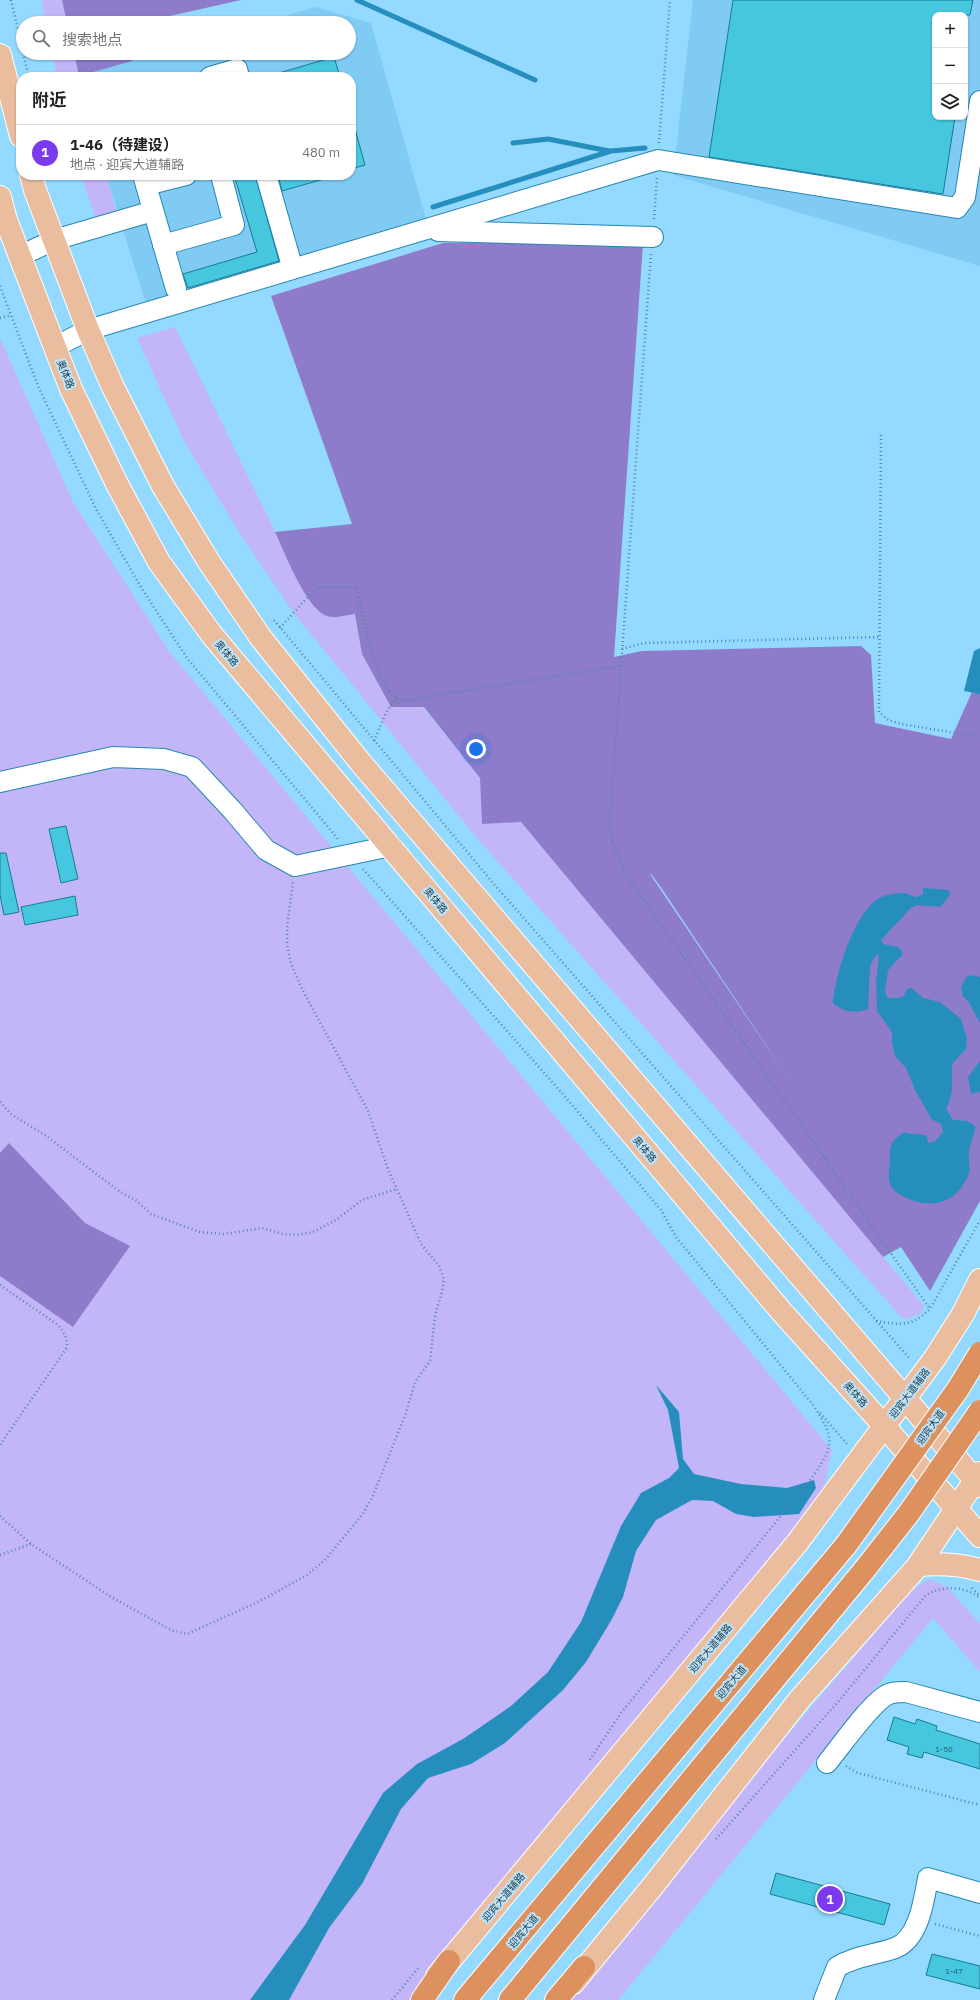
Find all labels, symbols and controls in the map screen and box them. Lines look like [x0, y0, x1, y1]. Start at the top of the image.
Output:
map controls [932, 12, 968, 120]
button: + [932, 12, 968, 48]
search box [16, 16, 356, 60]
icon: search [30, 27, 52, 49]
text: 搜索地点 [62, 30, 122, 49]
button: − [932, 48, 968, 84]
button: layers [932, 84, 968, 120]
text: 附近 [32, 89, 66, 111]
text: 1-46（待建设） [70, 135, 178, 154]
text: 1 [41, 144, 49, 161]
text: 480 m [302, 144, 340, 161]
text: 地点 · 迎宾大道辅路 [70, 156, 184, 173]
street label: 奥体路 [54, 358, 77, 391]
street label: 奥体路 [212, 638, 241, 669]
your location [466, 739, 486, 759]
street label: 奥体路 [421, 885, 450, 916]
street label: 奥体路 [630, 1134, 659, 1165]
street label: 迎宾大道辅路 [886, 1365, 933, 1421]
street label: 奥体路 [841, 1379, 870, 1410]
street label: 迎宾大道 [913, 1407, 947, 1447]
street label: 迎宾大道辅路 [686, 1621, 735, 1675]
street label: 迎宾大道 [714, 1663, 749, 1702]
house number: 1-50 [935, 1744, 953, 1754]
street label: 迎宾大道辅路 [479, 1870, 528, 1924]
pin: 1 [817, 1884, 843, 1914]
street label: 迎宾大道 [506, 1912, 541, 1951]
house number: 1-47 [945, 1966, 963, 1976]

